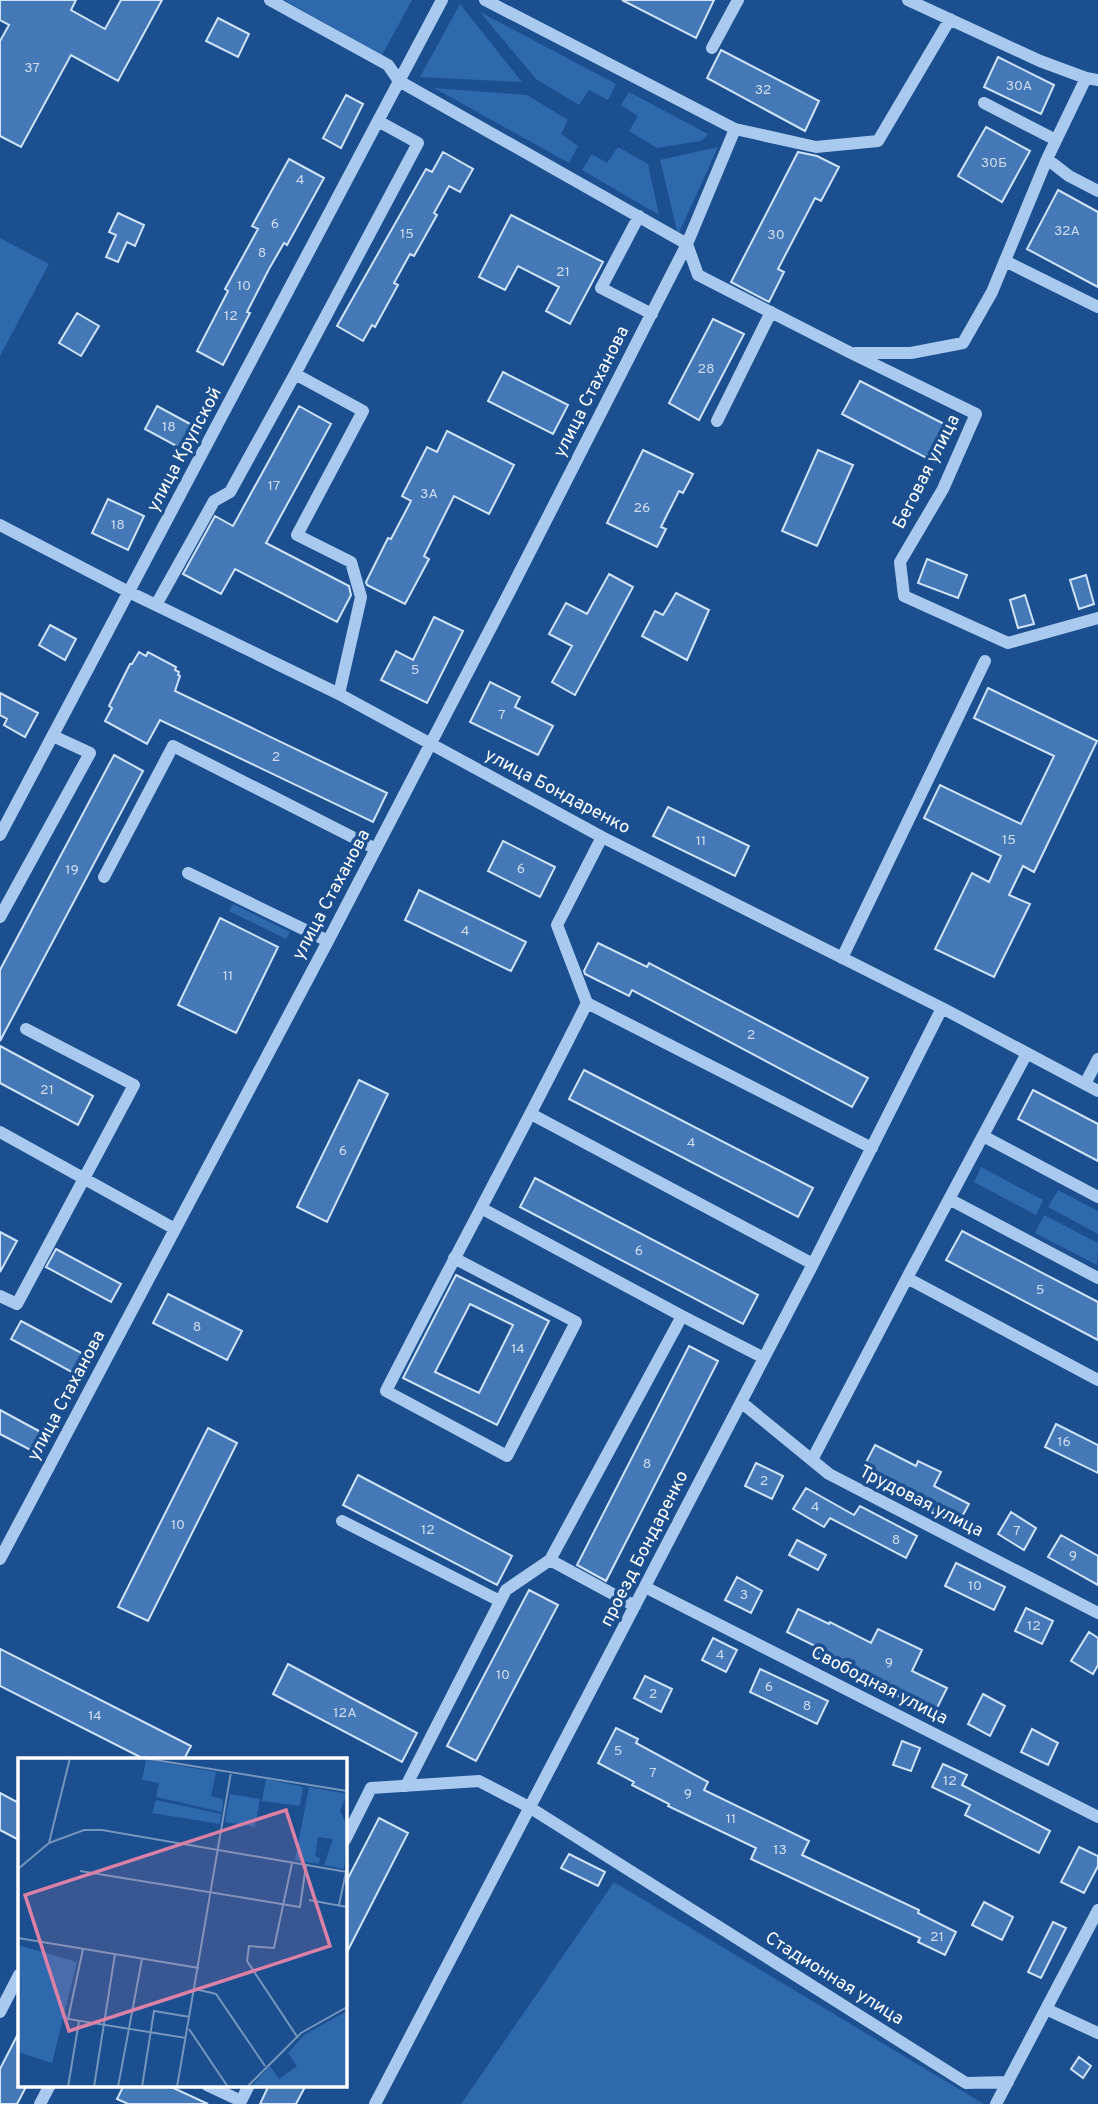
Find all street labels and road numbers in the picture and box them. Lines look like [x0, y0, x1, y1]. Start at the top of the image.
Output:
street label: улица Стаханова [549, 322, 635, 462]
street label: улица Крупской [142, 384, 228, 516]
street label: Беговая улица [888, 411, 966, 533]
street label: улица Бондаренко [480, 744, 634, 840]
street label: улица Стаханова [288, 826, 376, 964]
street label: улица Стаханова [23, 1327, 111, 1465]
street label: Трудовая улица [855, 1461, 987, 1543]
street label: проезд Бондаренко [596, 1467, 694, 1631]
street label: Свободная улица [807, 1642, 951, 1730]
street label: Стадионная улица [760, 1927, 908, 2031]

